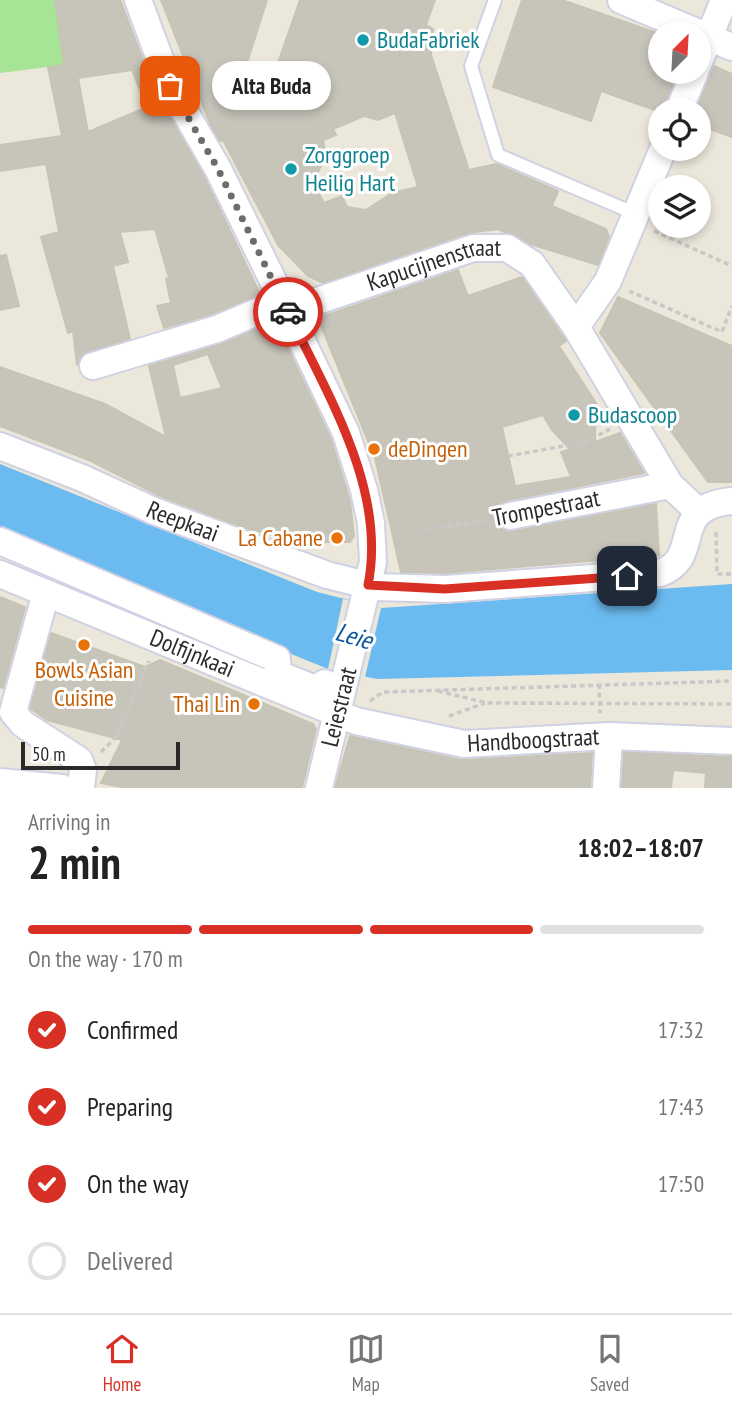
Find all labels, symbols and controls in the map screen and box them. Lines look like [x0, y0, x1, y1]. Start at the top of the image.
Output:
north arrow [648, 21, 710, 84]
map controls [648, 21, 711, 238]
place label: BudaFabriek [377, 24, 480, 55]
marker: BudaFabriek [355, 32, 371, 48]
pin [140, 56, 200, 116]
callout: Alta Buda [212, 62, 331, 110]
icon: bag [151, 67, 189, 105]
text: Alta Buda [232, 71, 311, 100]
button: locate [648, 98, 711, 161]
place label: Zorggroep Heilig Hart [305, 139, 396, 198]
marker: Zorggroep Heilig Hart [283, 161, 299, 177]
button: layers [648, 175, 711, 238]
street label: Kapucijnenstraat [363, 232, 501, 298]
courier [253, 277, 323, 347]
icon: car [269, 293, 307, 331]
place label: Budascoop [588, 399, 677, 430]
marker: Budascoop [566, 407, 582, 423]
place label: deDingen [388, 433, 467, 464]
marker: deDingen [366, 441, 382, 457]
street label: Trompestraat [490, 482, 603, 533]
street label: Reepkaai [142, 494, 223, 549]
place label: La Cabane [238, 522, 323, 553]
marker: La Cabane [329, 530, 345, 546]
pin [597, 546, 657, 606]
icon: home [608, 557, 646, 595]
water label: Leie [332, 615, 379, 657]
street label: Dolfijnkaai [146, 622, 239, 684]
marker: Bowls Asian Cuisine [76, 637, 92, 653]
place label: Bowls Asian Cuisine [35, 654, 133, 713]
street label: Leiestraat [314, 663, 363, 750]
place label: Thai Lin [173, 688, 240, 719]
marker: Thai Lin [246, 696, 262, 712]
street label: Handboogstraat [466, 721, 600, 759]
scale bar [21, 739, 180, 771]
text: 50 m [32, 742, 66, 766]
text: Arriving in [28, 807, 110, 836]
text: 18:02–18:07 [577, 831, 704, 864]
text: 2 min [28, 832, 121, 892]
text: On the way · 170 m [28, 944, 183, 973]
icon: check [28, 1011, 66, 1049]
text: Confirmed [87, 1013, 178, 1046]
text: 17:32 [658, 1015, 704, 1044]
icon: check [28, 1088, 66, 1126]
text: Preparing [87, 1090, 173, 1123]
text: 17:43 [658, 1092, 704, 1121]
icon: check [28, 1165, 66, 1203]
text: On the way [87, 1167, 189, 1200]
text: 17:50 [658, 1169, 704, 1198]
text: Delivered [87, 1244, 173, 1277]
tab: Home [103, 1330, 141, 1396]
tab: Map [347, 1330, 385, 1396]
tab: Saved [590, 1330, 629, 1396]

